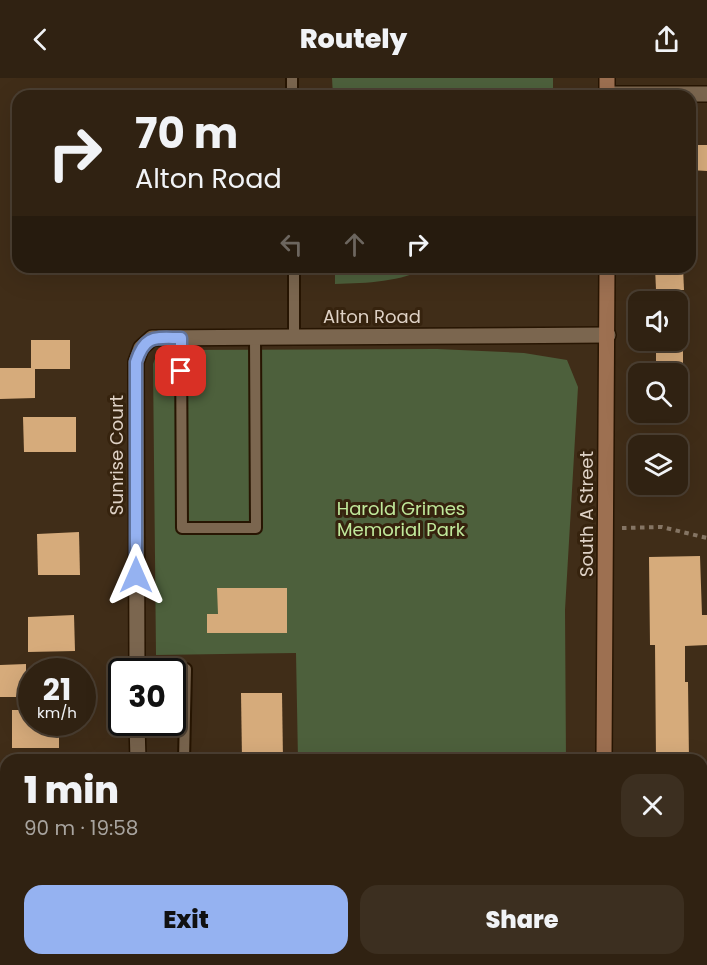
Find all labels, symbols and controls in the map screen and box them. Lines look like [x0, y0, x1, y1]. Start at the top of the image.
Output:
text: Routely [300, 20, 407, 57]
icon: back [24, 23, 57, 56]
icon: share [650, 23, 683, 56]
text: 70 m [135, 104, 238, 163]
icon: right [36, 114, 114, 192]
text: Alton Road [135, 160, 282, 197]
icon: left [275, 228, 308, 261]
icon: ahead [338, 228, 371, 261]
icon: right [401, 228, 434, 261]
map controls [628, 291, 688, 495]
button: sound [628, 291, 688, 351]
street label: Alton Road [323, 304, 421, 329]
pin [155, 345, 206, 396]
icon: arrive [164, 354, 197, 387]
button: search [628, 363, 688, 423]
street label: Sunrise Court [104, 395, 129, 515]
button: layers [628, 435, 688, 495]
street label: South A Street [574, 451, 599, 577]
park label: Harold Grimes Memorial Park [337, 496, 466, 542]
position arrow [104, 543, 168, 607]
speed limit sign: 30 [108, 658, 186, 736]
text: 21 [43, 668, 71, 711]
text: km/h [37, 702, 77, 723]
text: 1 min [24, 765, 119, 816]
button: close [621, 774, 684, 837]
text: 90 m · 19:58 [24, 814, 138, 842]
button: Exit [24, 885, 348, 954]
button: Share [360, 885, 684, 954]

